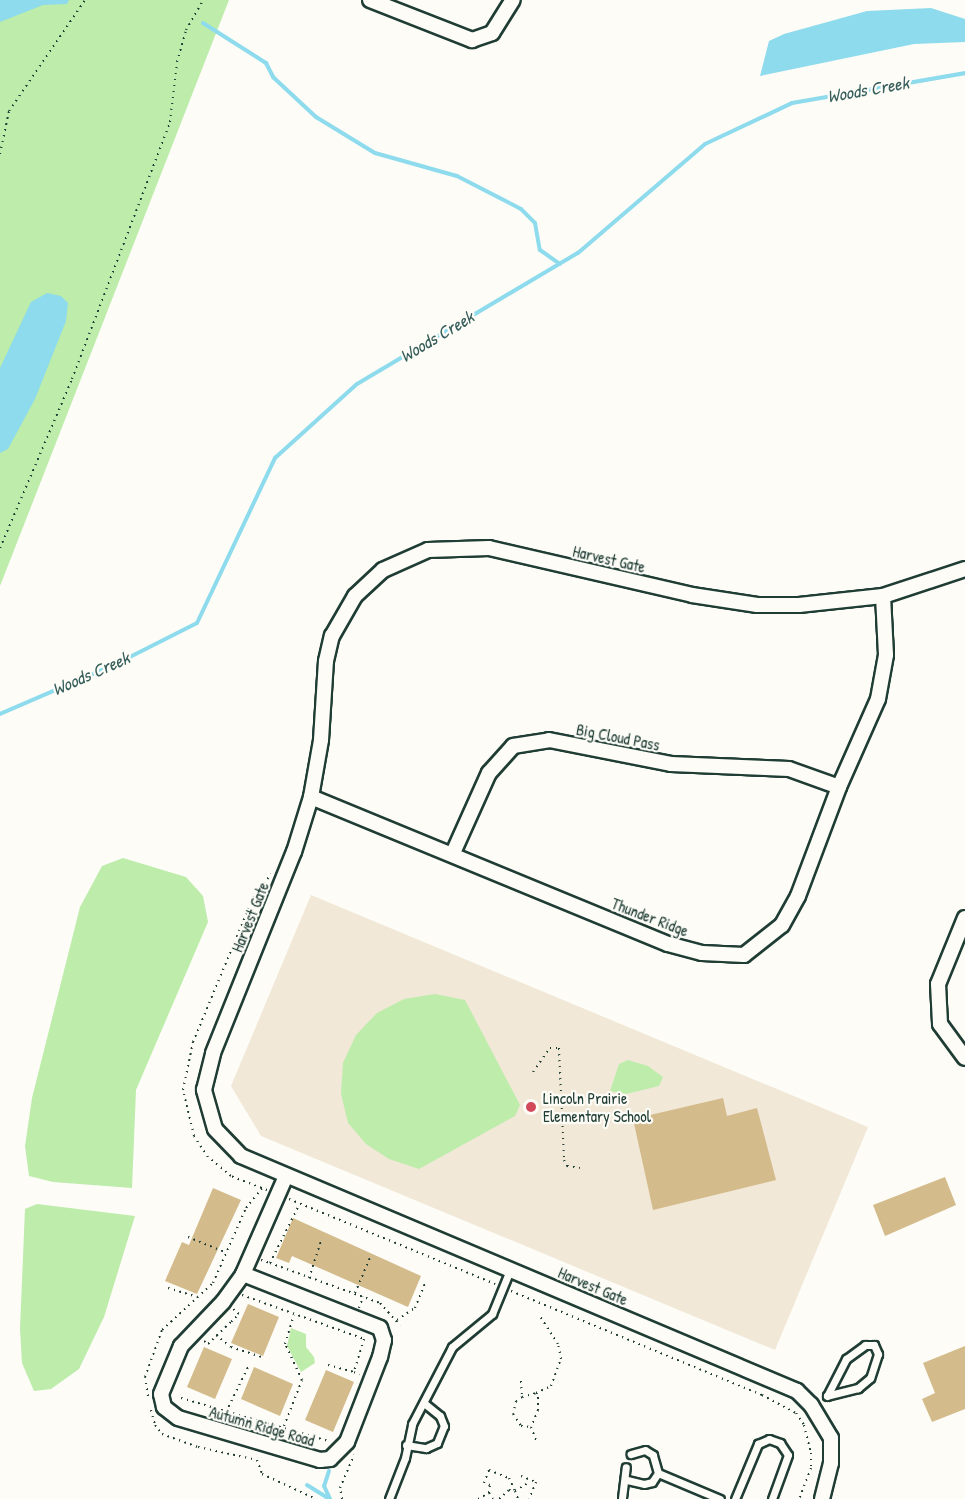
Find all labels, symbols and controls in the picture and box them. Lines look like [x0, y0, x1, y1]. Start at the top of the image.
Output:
water label: Woods Creek [826, 72, 910, 108]
water label: Woods Creek [396, 307, 478, 367]
street label: Harvest Gate [571, 541, 647, 577]
water label: Woods Creek [49, 647, 133, 701]
street label: Big Cloud Pass [575, 720, 661, 754]
street label: Harvest Gate [227, 879, 273, 955]
street label: Thunder Ridge [609, 894, 691, 940]
place label: Lincoln Prairie Elementary School [543, 1088, 651, 1126]
marker: Lincoln Prairie Elementary School [524, 1100, 538, 1114]
street label: Harvest Gate [555, 1263, 631, 1309]
street label: Autumn Ridge Road [207, 1402, 317, 1450]

